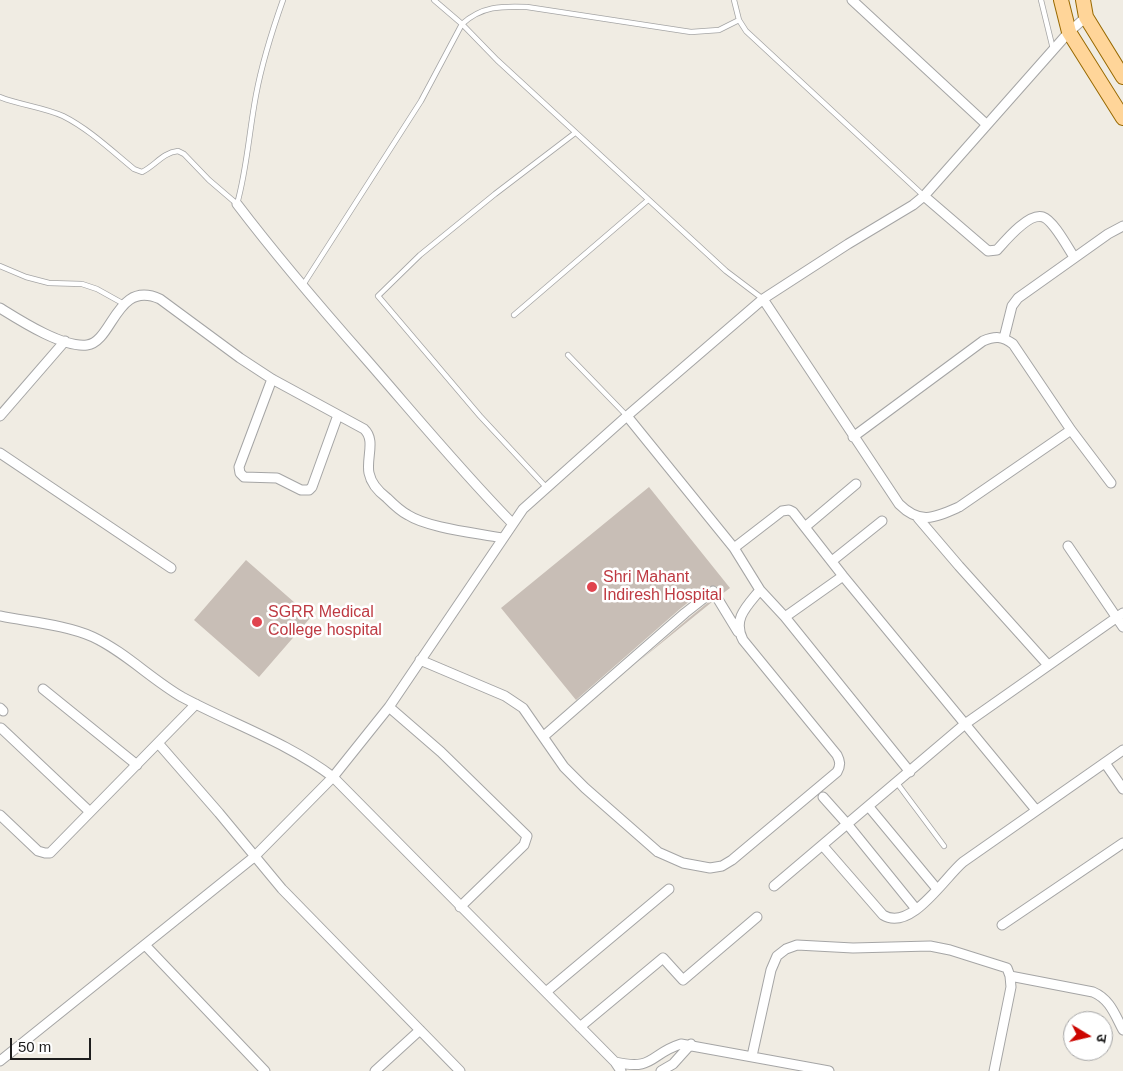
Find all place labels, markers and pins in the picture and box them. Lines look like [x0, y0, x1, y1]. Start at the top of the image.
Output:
place label: Shri Mahant Indiresh Hospital [603, 568, 722, 606]
marker: Shri Mahant Indiresh Hospital [585, 580, 599, 594]
place label: SGRR Medical College hospital [268, 603, 382, 641]
marker: SGRR Medical College hospital [250, 615, 264, 629]

